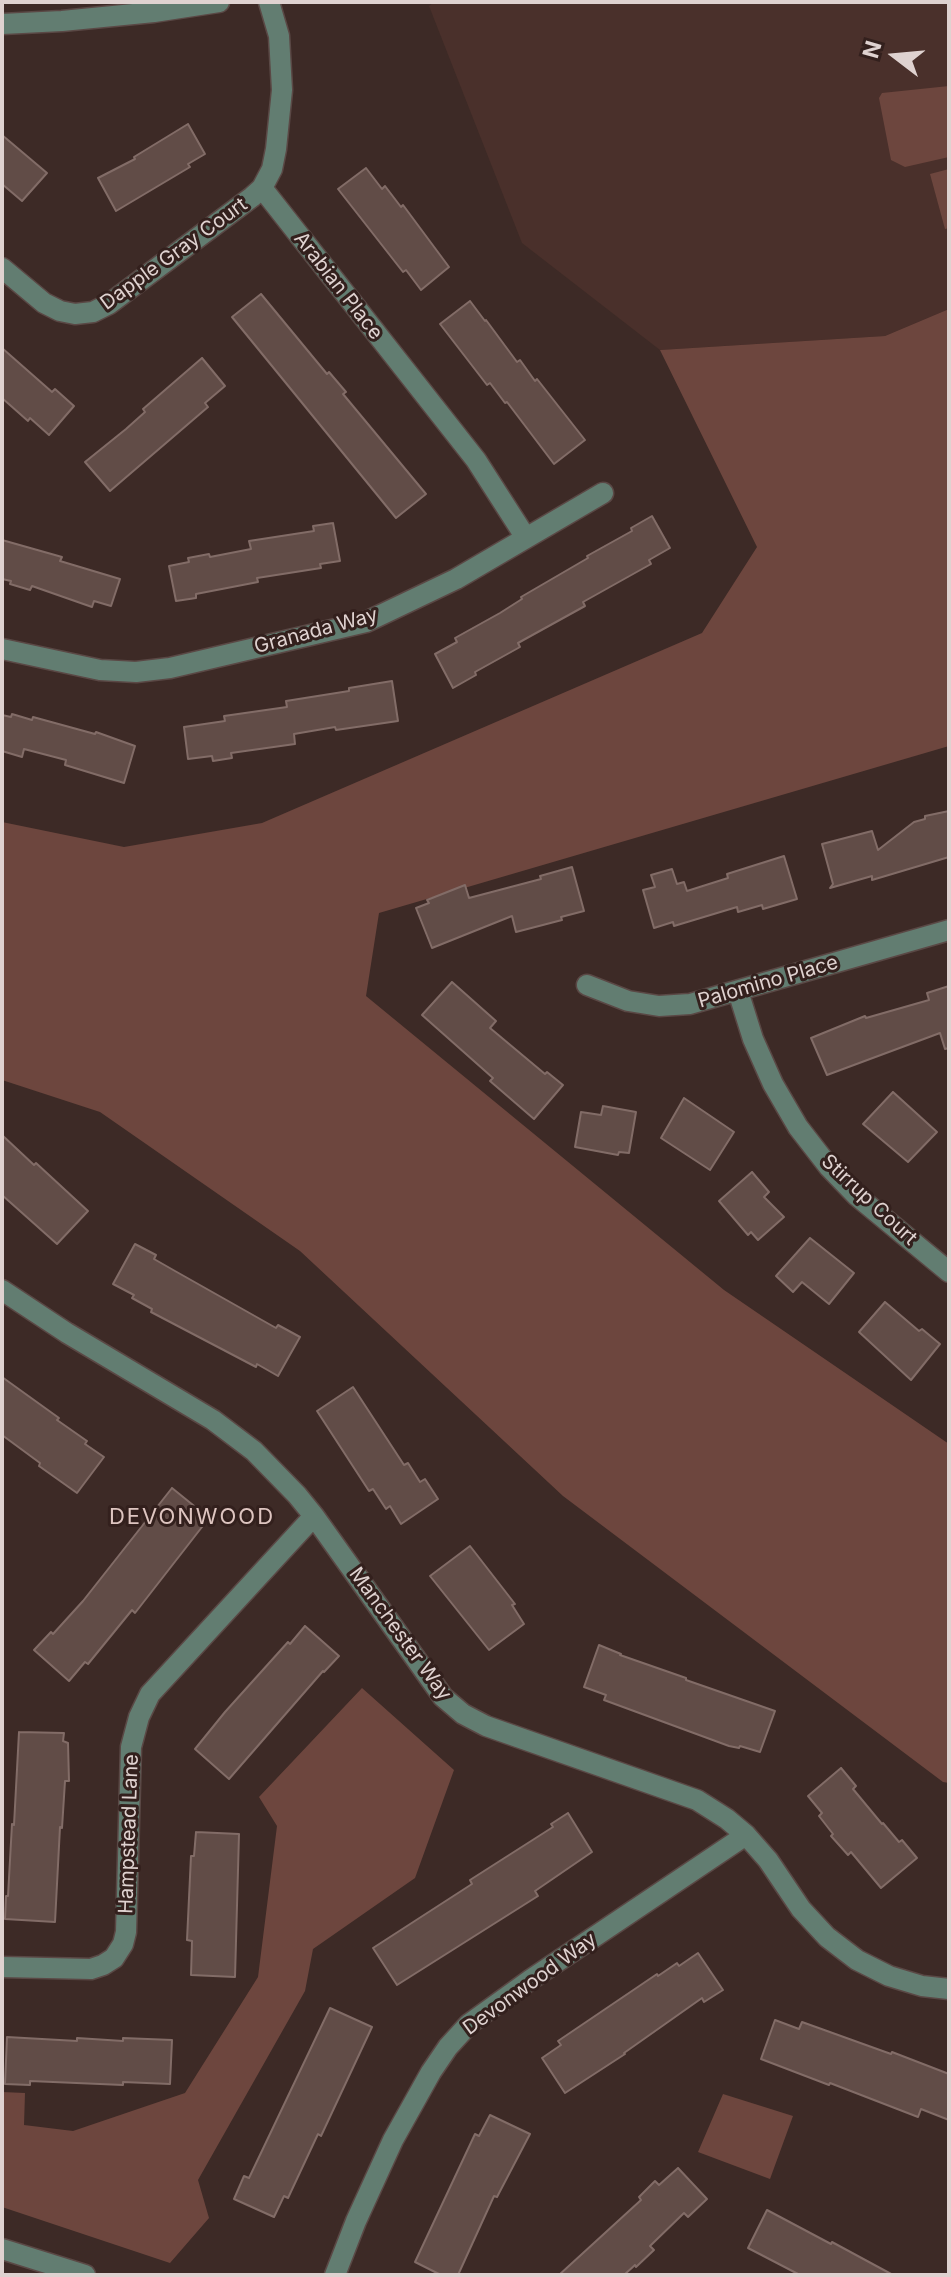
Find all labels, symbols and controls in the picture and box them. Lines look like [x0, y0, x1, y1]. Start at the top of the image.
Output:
north arrow [855, 16, 935, 96]
text: N [857, 38, 887, 61]
street label: Dapple Gray Court [96, 193, 252, 315]
street label: Arabian Place [288, 227, 388, 345]
street label: Granada Way [252, 603, 380, 659]
street label: Palomino Place [695, 951, 841, 1013]
street label: Stirrup Court [816, 1150, 922, 1250]
district label: DEVONWOOD [109, 1504, 275, 1530]
street label: Manchester Way [344, 1563, 456, 1705]
street label: Hampstead Lane [114, 1754, 144, 1914]
street label: Devonwood Way [459, 1928, 601, 2040]

